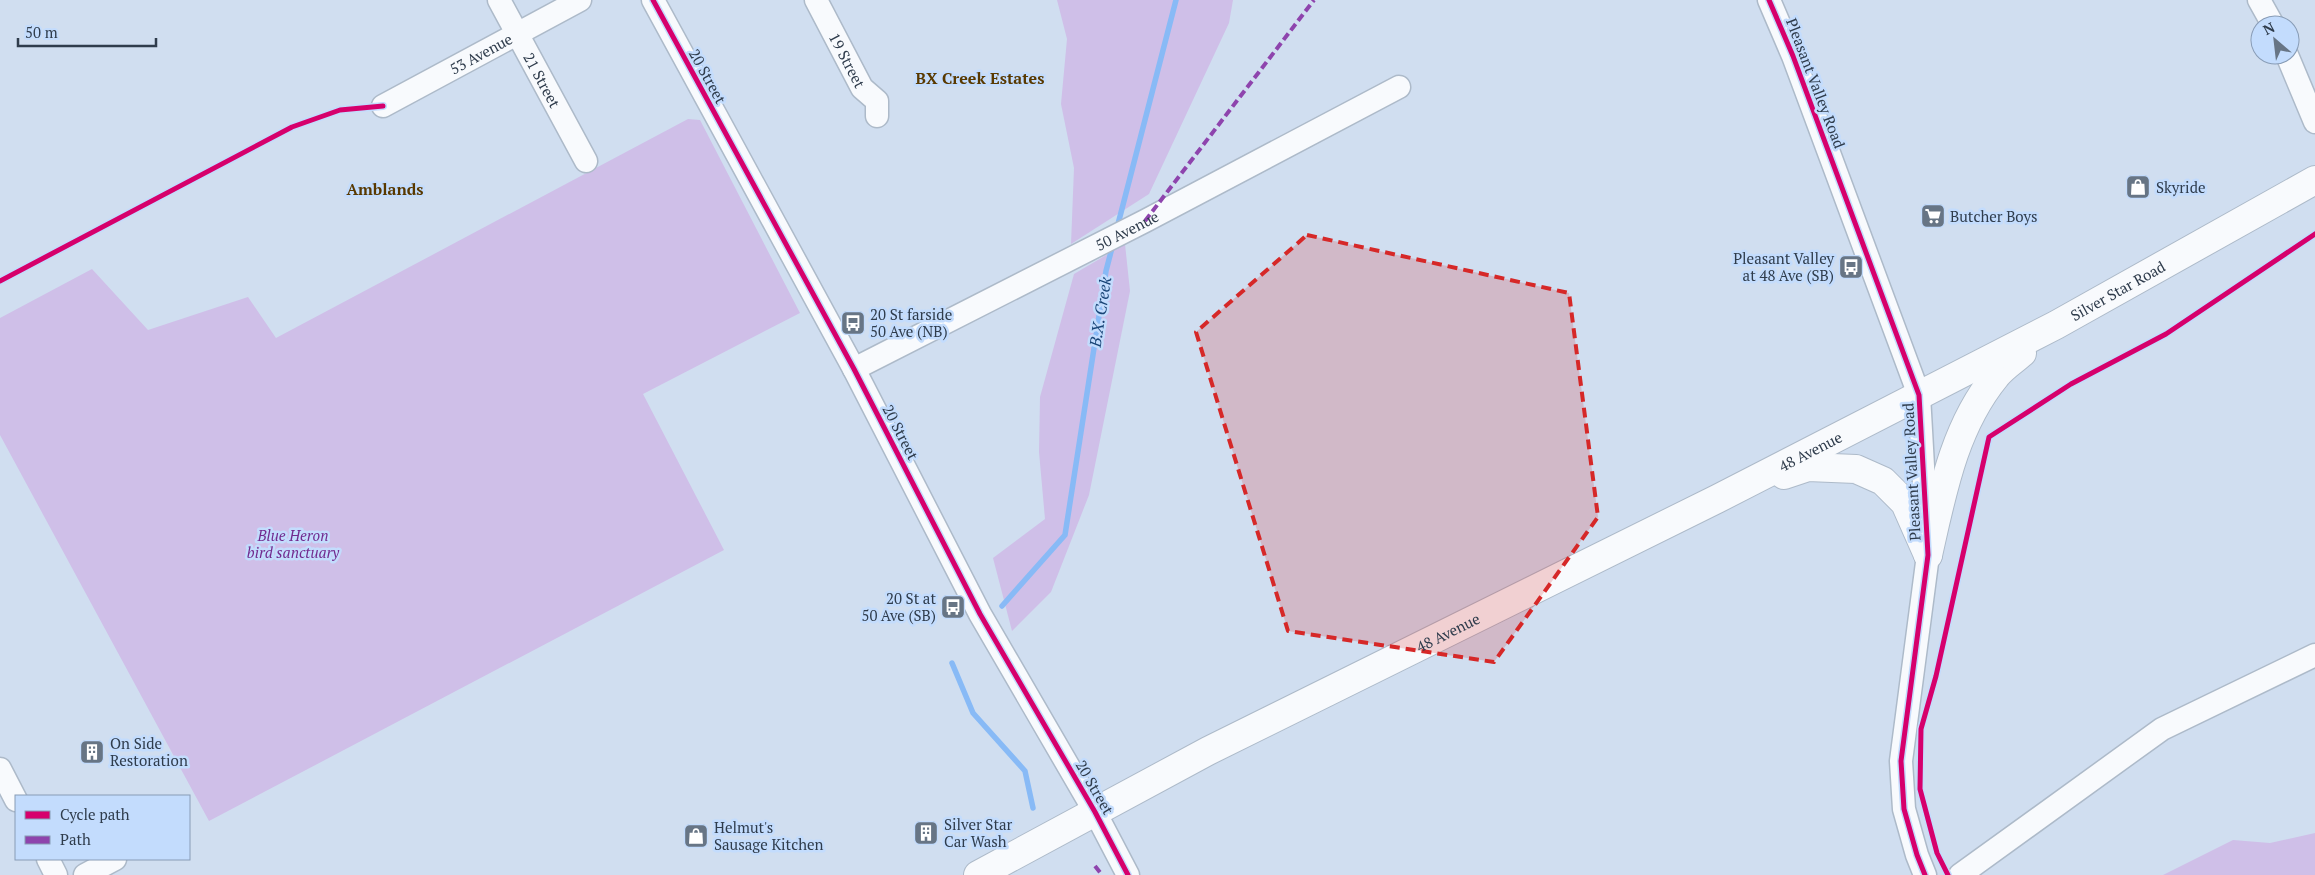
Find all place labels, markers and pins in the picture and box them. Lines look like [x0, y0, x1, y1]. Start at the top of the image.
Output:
shop icon: Skyride [2125, 174, 2151, 200]
place label: Skyride [2156, 177, 2206, 197]
supermarket icon: Butcher Boys [1920, 203, 1946, 229]
place label: Butcher Boys [1950, 206, 2037, 226]
place label: Pleasant Valley at 48 Ave (SB) [1733, 248, 1834, 285]
bus stop icon: Pleasant Valley at 48 Ave (SB) [1838, 254, 1864, 280]
place label: 20 St farside 50 Ave (NB) [870, 304, 952, 341]
bus stop icon: 20 St farside 50 Ave (NB) [840, 310, 866, 336]
place label: 20 St at 50 Ave (SB) [861, 588, 936, 625]
bus stop icon: 20 St at 50 Ave (SB) [940, 594, 966, 620]
place label: On Side Restoration [110, 733, 188, 770]
building icon: On Side Restoration [79, 739, 105, 765]
place label: Silver Star Car Wash [944, 814, 1013, 851]
place label: Helmut's Sausage Kitchen [714, 817, 823, 854]
building icon: Silver Star Car Wash [913, 820, 939, 846]
shop icon: Helmut's Sausage Kitchen [683, 823, 709, 849]

